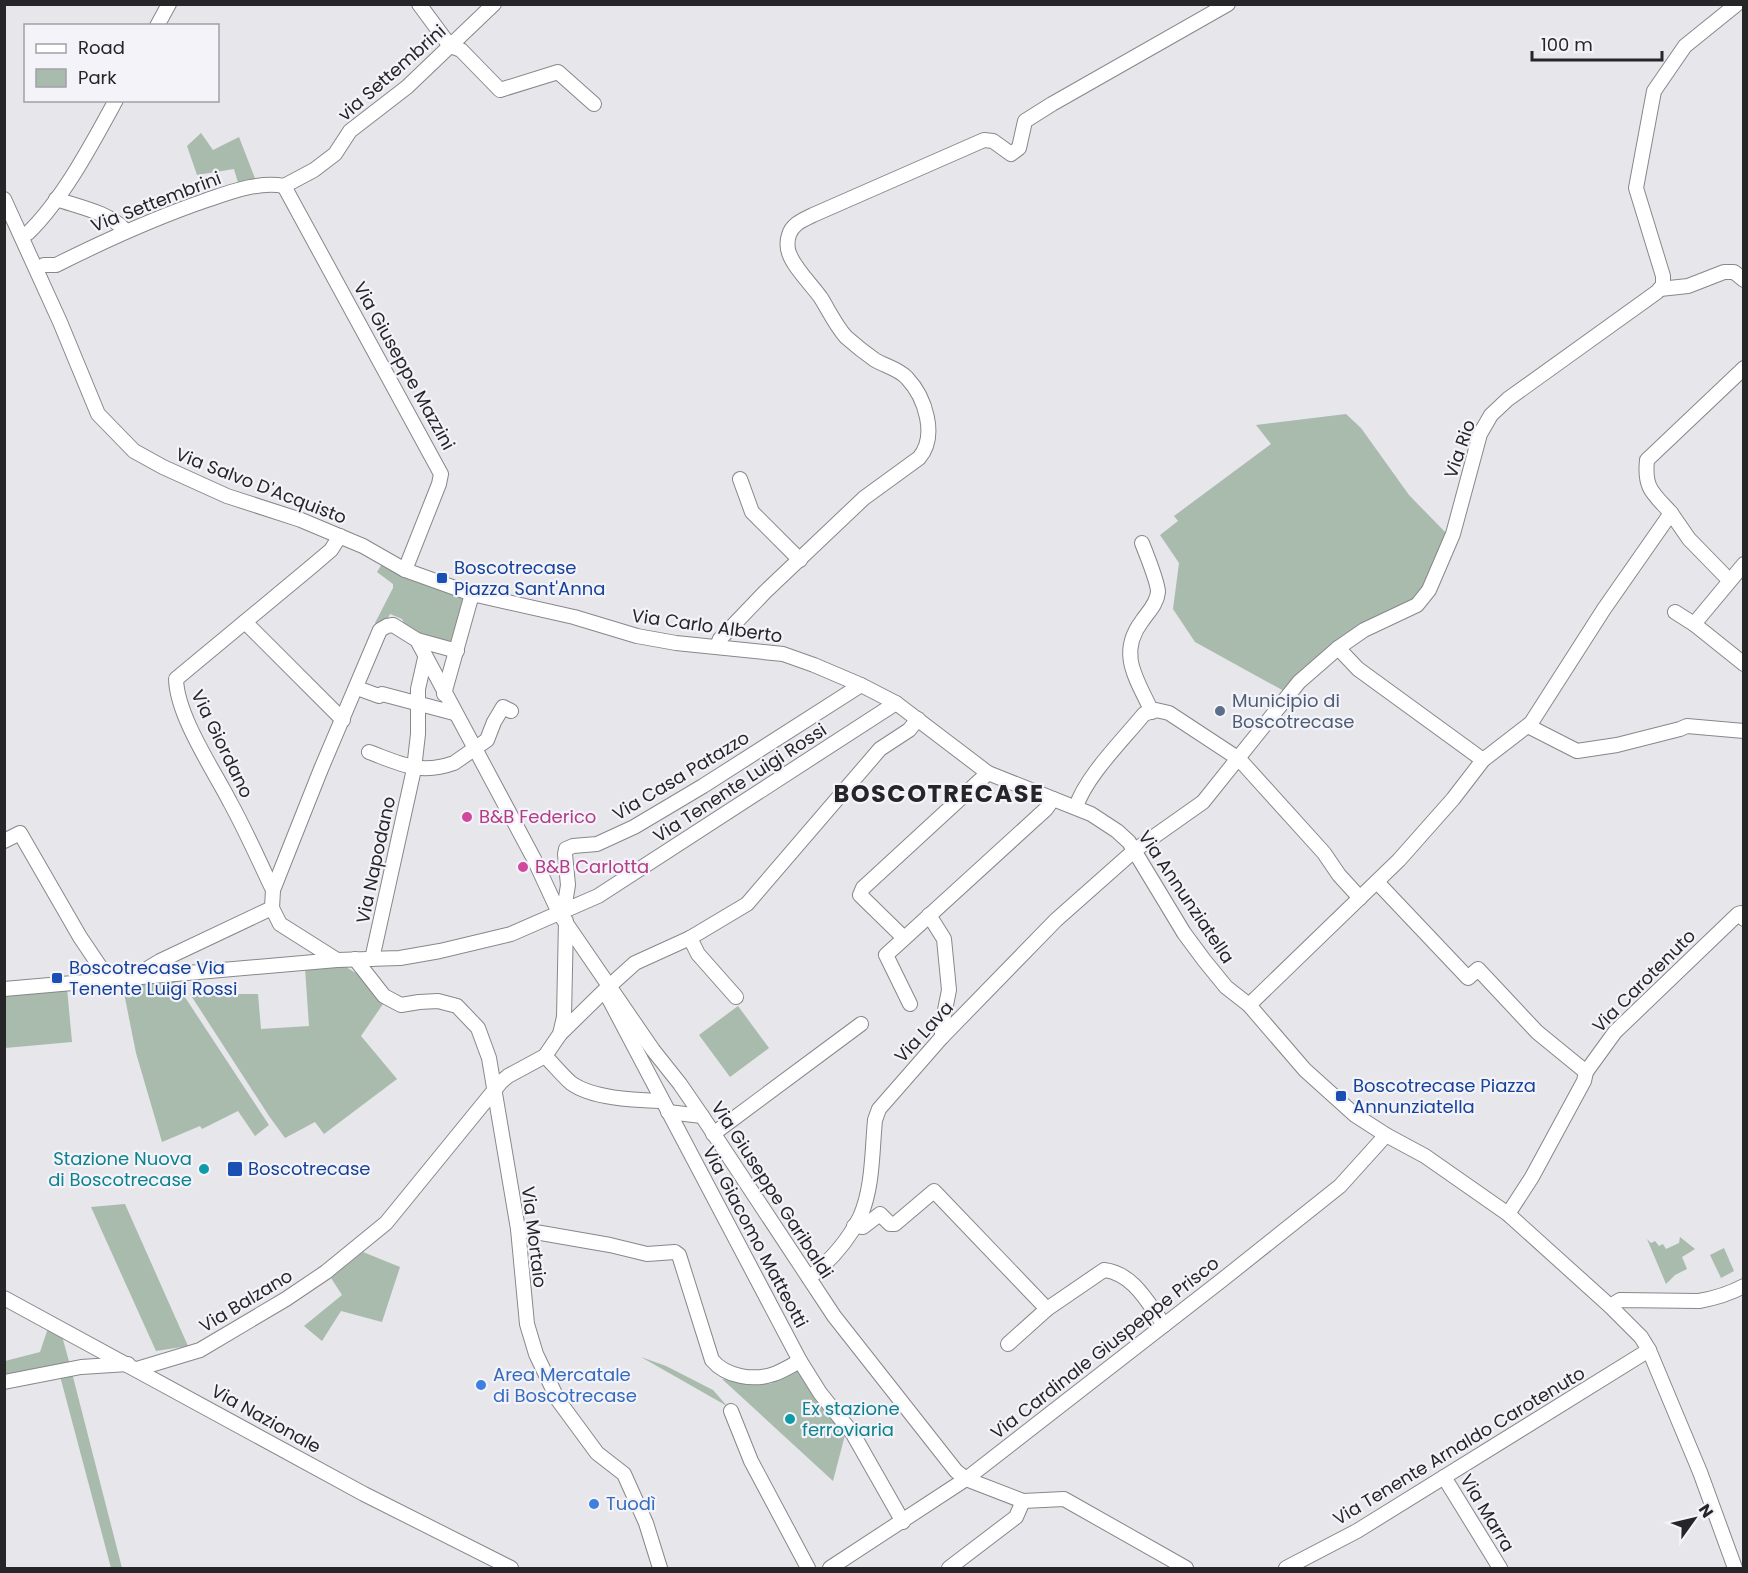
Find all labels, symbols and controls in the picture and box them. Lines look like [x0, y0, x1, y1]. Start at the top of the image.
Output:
street label: via Settembrini [332, 19, 451, 126]
legend [24, 24, 219, 102]
scale bar [1532, 24, 1662, 62]
text: 100 m [1541, 32, 1593, 57]
text: Road [78, 35, 125, 60]
text: Park [78, 65, 117, 90]
street label: Via Settembrini [87, 165, 224, 238]
street label: Via Giuseppe Mazzini [348, 277, 461, 454]
street label: Via Rio [1438, 416, 1481, 481]
street label: Via Salvo D'Acquisto [172, 441, 350, 530]
place label: Boscotrecase Piazza Sant'Anna [454, 555, 605, 601]
marker: Boscotrecase Piazza Sant'Anna [435, 571, 449, 585]
street label: Via Carlo Alberto [630, 603, 784, 648]
street label: Via Giordano [185, 685, 259, 802]
place label: Municipio di Boscotrecase [1232, 688, 1354, 734]
marker: Municipio di Boscotrecase [1213, 704, 1227, 718]
street label: Via Tenente Luigi Rossi [648, 717, 831, 848]
street label: Via Casa Patazzo [608, 725, 754, 826]
district label: BOSCOTRECASE [833, 777, 1045, 810]
street label: Via Napodano [350, 794, 401, 926]
place label: B&B Federico [479, 804, 596, 829]
marker: B&B Federico [460, 810, 474, 824]
street label: Via Annunziatella [1133, 825, 1240, 968]
place label: B&B Carlotta [535, 854, 649, 879]
marker: B&B Carlotta [516, 860, 530, 874]
street label: Via Carotenuto [1586, 923, 1701, 1038]
place label: Boscotrecase Via Tenente Luigi Rossi [69, 955, 237, 1001]
marker: Boscotrecase Via Tenente Luigi Rossi [50, 971, 64, 985]
street label: Via Lava [889, 995, 959, 1068]
place label: Boscotrecase Piazza Annunziatella [1353, 1073, 1536, 1119]
marker: Boscotrecase Piazza Annunziatella [1334, 1089, 1348, 1103]
street label: Via Giuseppe Garibaldi [706, 1096, 839, 1283]
street label: Via Giacomo Matteotti [697, 1142, 814, 1332]
place label: Stazione Nuova di Boscotrecase [48, 1146, 192, 1192]
place label: Boscotrecase [248, 1156, 370, 1181]
marker: Boscotrecase [226, 1160, 244, 1178]
marker: Stazione Nuova di Boscotrecase [197, 1162, 211, 1176]
street label: Via Mortaio [516, 1185, 553, 1289]
street label: Via Cardinale Giuspeppe Prisco [985, 1251, 1224, 1445]
street label: Via Balzano [194, 1263, 297, 1338]
street label: Via Tenente Arnaldo Carotenuto [1328, 1360, 1589, 1531]
place label: Area Mercatale di Boscotrecase [493, 1362, 637, 1408]
street label: Via Nazionale [207, 1378, 326, 1459]
marker: Area Mercatale di Boscotrecase [474, 1378, 488, 1392]
place label: Ex stazione ferroviaria [802, 1396, 900, 1442]
marker: Ex stazione ferroviaria [783, 1412, 797, 1426]
street label: Via Marra [1454, 1469, 1521, 1556]
north arrow [1664, 1489, 1724, 1549]
place label: Tuodì [606, 1491, 655, 1516]
marker: Tuodì [587, 1497, 601, 1511]
text: N [1693, 1499, 1719, 1522]

